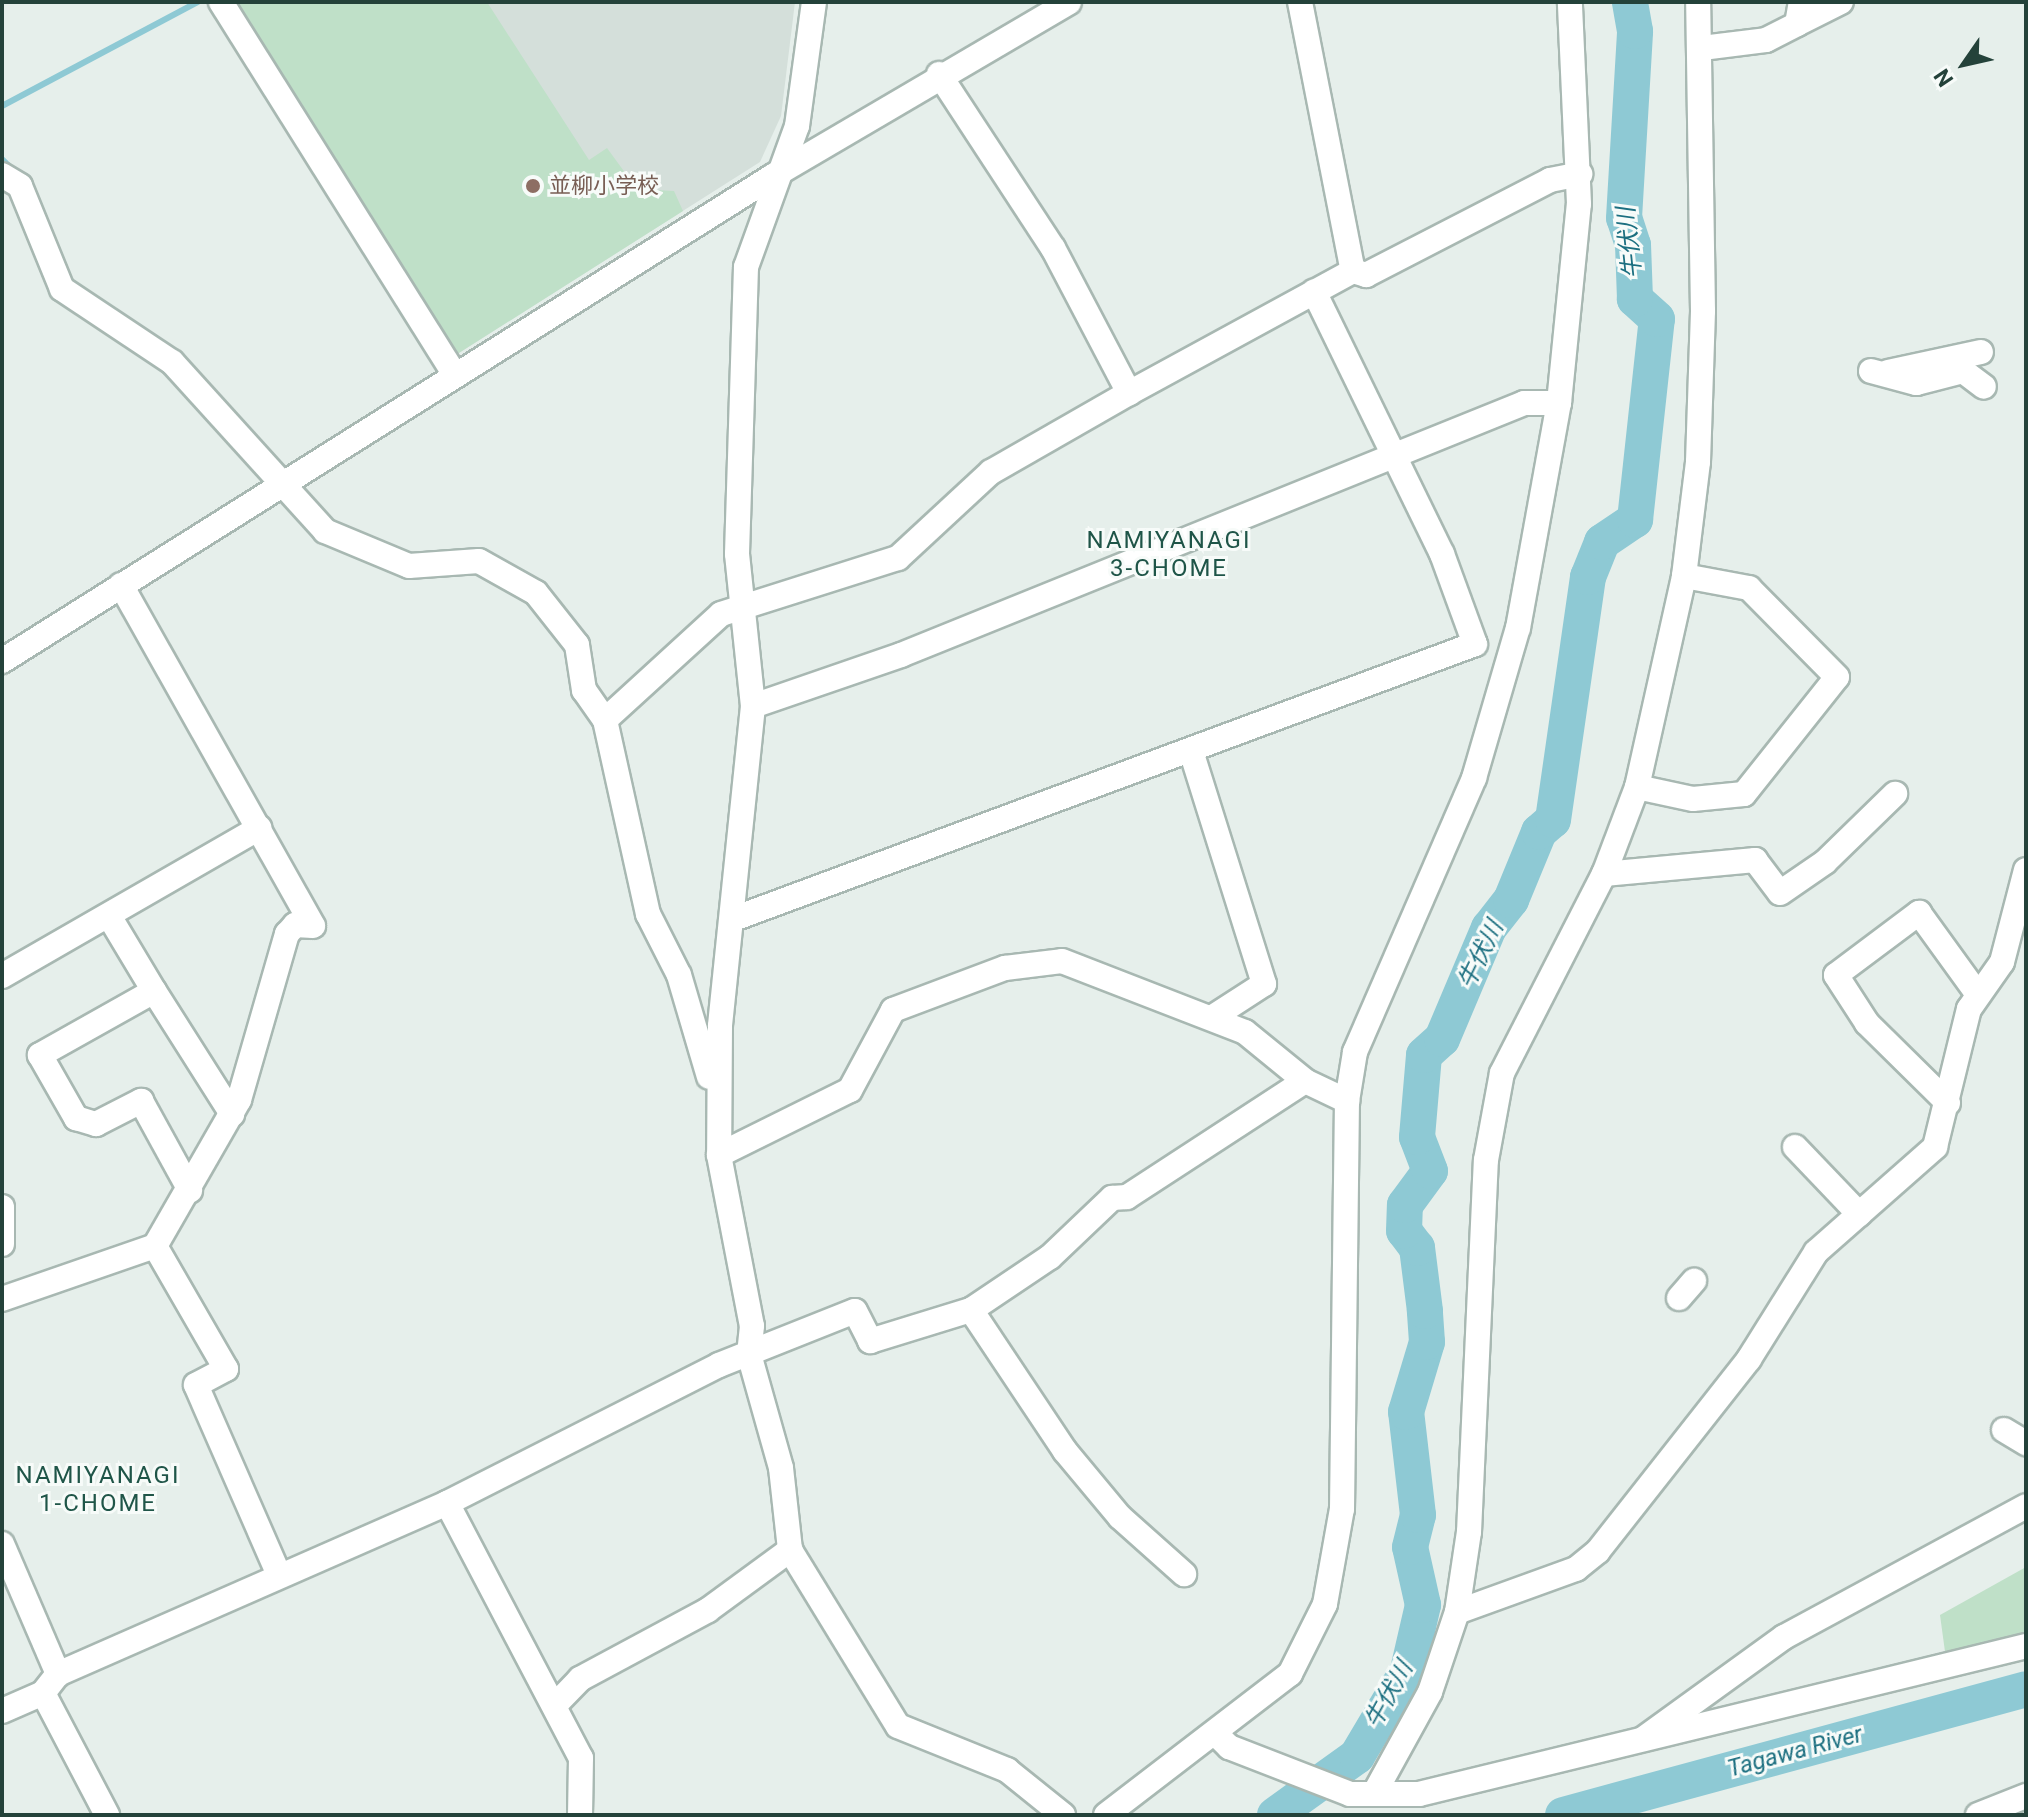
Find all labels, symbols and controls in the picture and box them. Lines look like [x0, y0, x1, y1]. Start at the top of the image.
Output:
north arrow [1924, 24, 2004, 104]
text: N [1929, 64, 1958, 91]
place label: 並柳小学校 [549, 173, 659, 199]
marker: 並柳小学校 [524, 177, 542, 195]
water label: 牛伏川 [1612, 206, 1648, 280]
district label: NAMIYANAGI 3-CHOME [1087, 527, 1251, 583]
water label: 牛伏川 [1452, 916, 1510, 994]
district label: NAMIYANAGI 1-CHOME [16, 1462, 180, 1518]
water label: 牛伏川 [1359, 1657, 1419, 1733]
water label: Tagawa River [1724, 1720, 1866, 1784]

